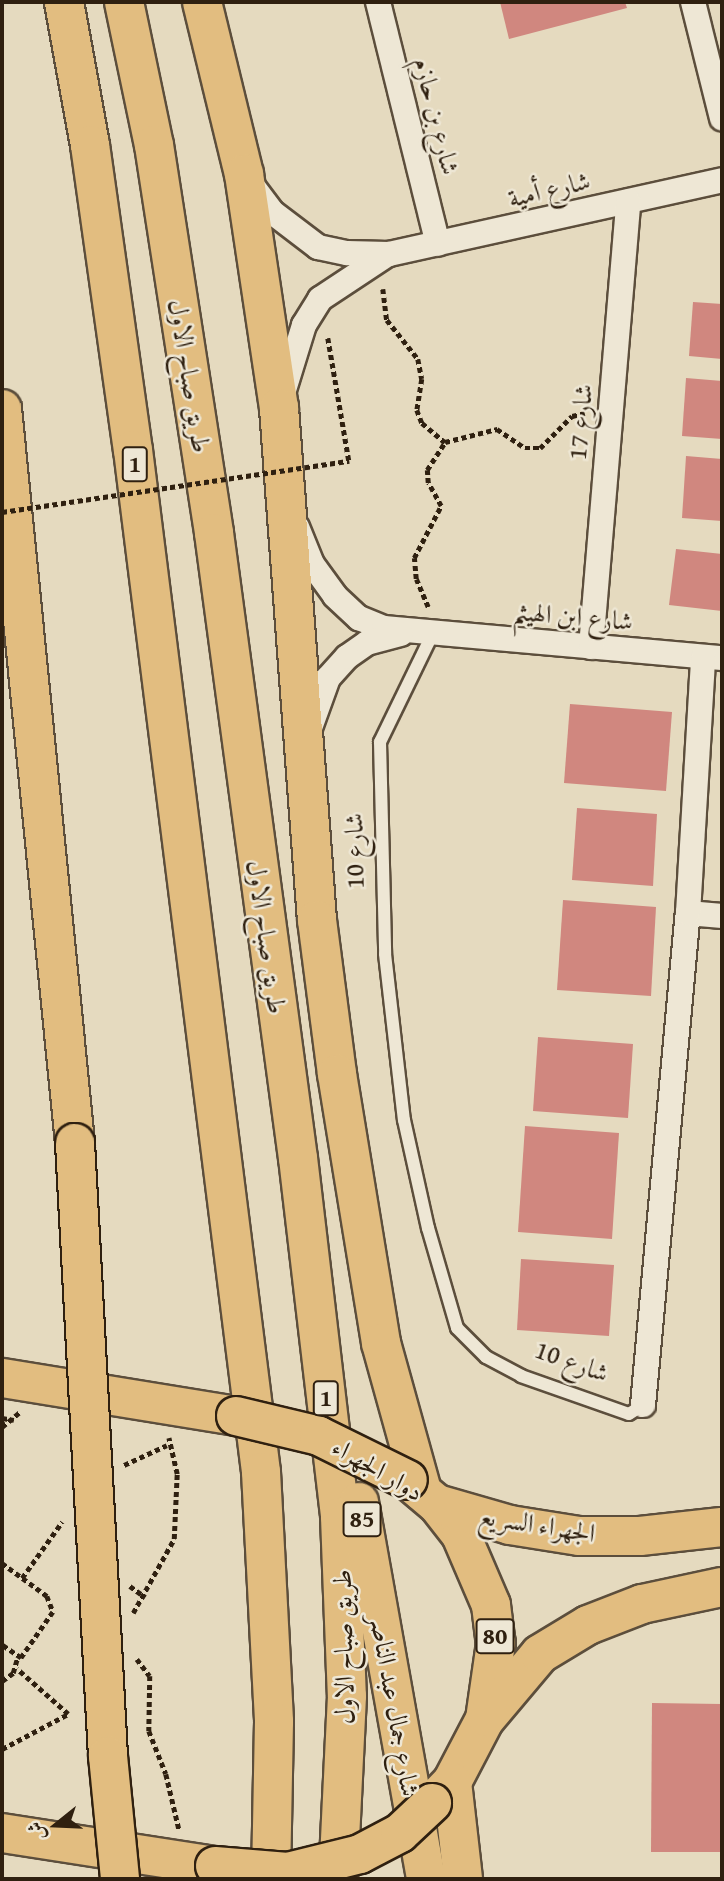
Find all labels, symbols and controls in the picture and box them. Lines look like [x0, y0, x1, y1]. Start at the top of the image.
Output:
street label: شارع بن حازم [407, 54, 467, 178]
street label: شارع أمية [505, 164, 593, 214]
street label: طريق صباح الاول [162, 297, 218, 455]
street label: شارع 17 [561, 383, 599, 461]
road number: 1 [121, 444, 149, 485]
street label: شارع ابن الهيثم [512, 595, 634, 637]
street label: شارع 10 [338, 813, 370, 889]
street label: طريق صباح الاول [241, 858, 293, 1016]
street label: شارع 10 [531, 1333, 613, 1389]
road number: 1 [312, 1378, 340, 1418]
street label: دوار الجهراء [327, 1430, 429, 1508]
road number: 85 [341, 1498, 383, 1540]
street label: الجهراء السريع [476, 1499, 598, 1549]
street label: طريق صباح الاول [326, 1569, 360, 1725]
street label: شارع جمال عبد الناصر [364, 1611, 426, 1799]
road number: 80 [474, 1616, 516, 1656]
north arrow [21, 1790, 91, 1860]
text: ش [20, 1818, 52, 1845]

